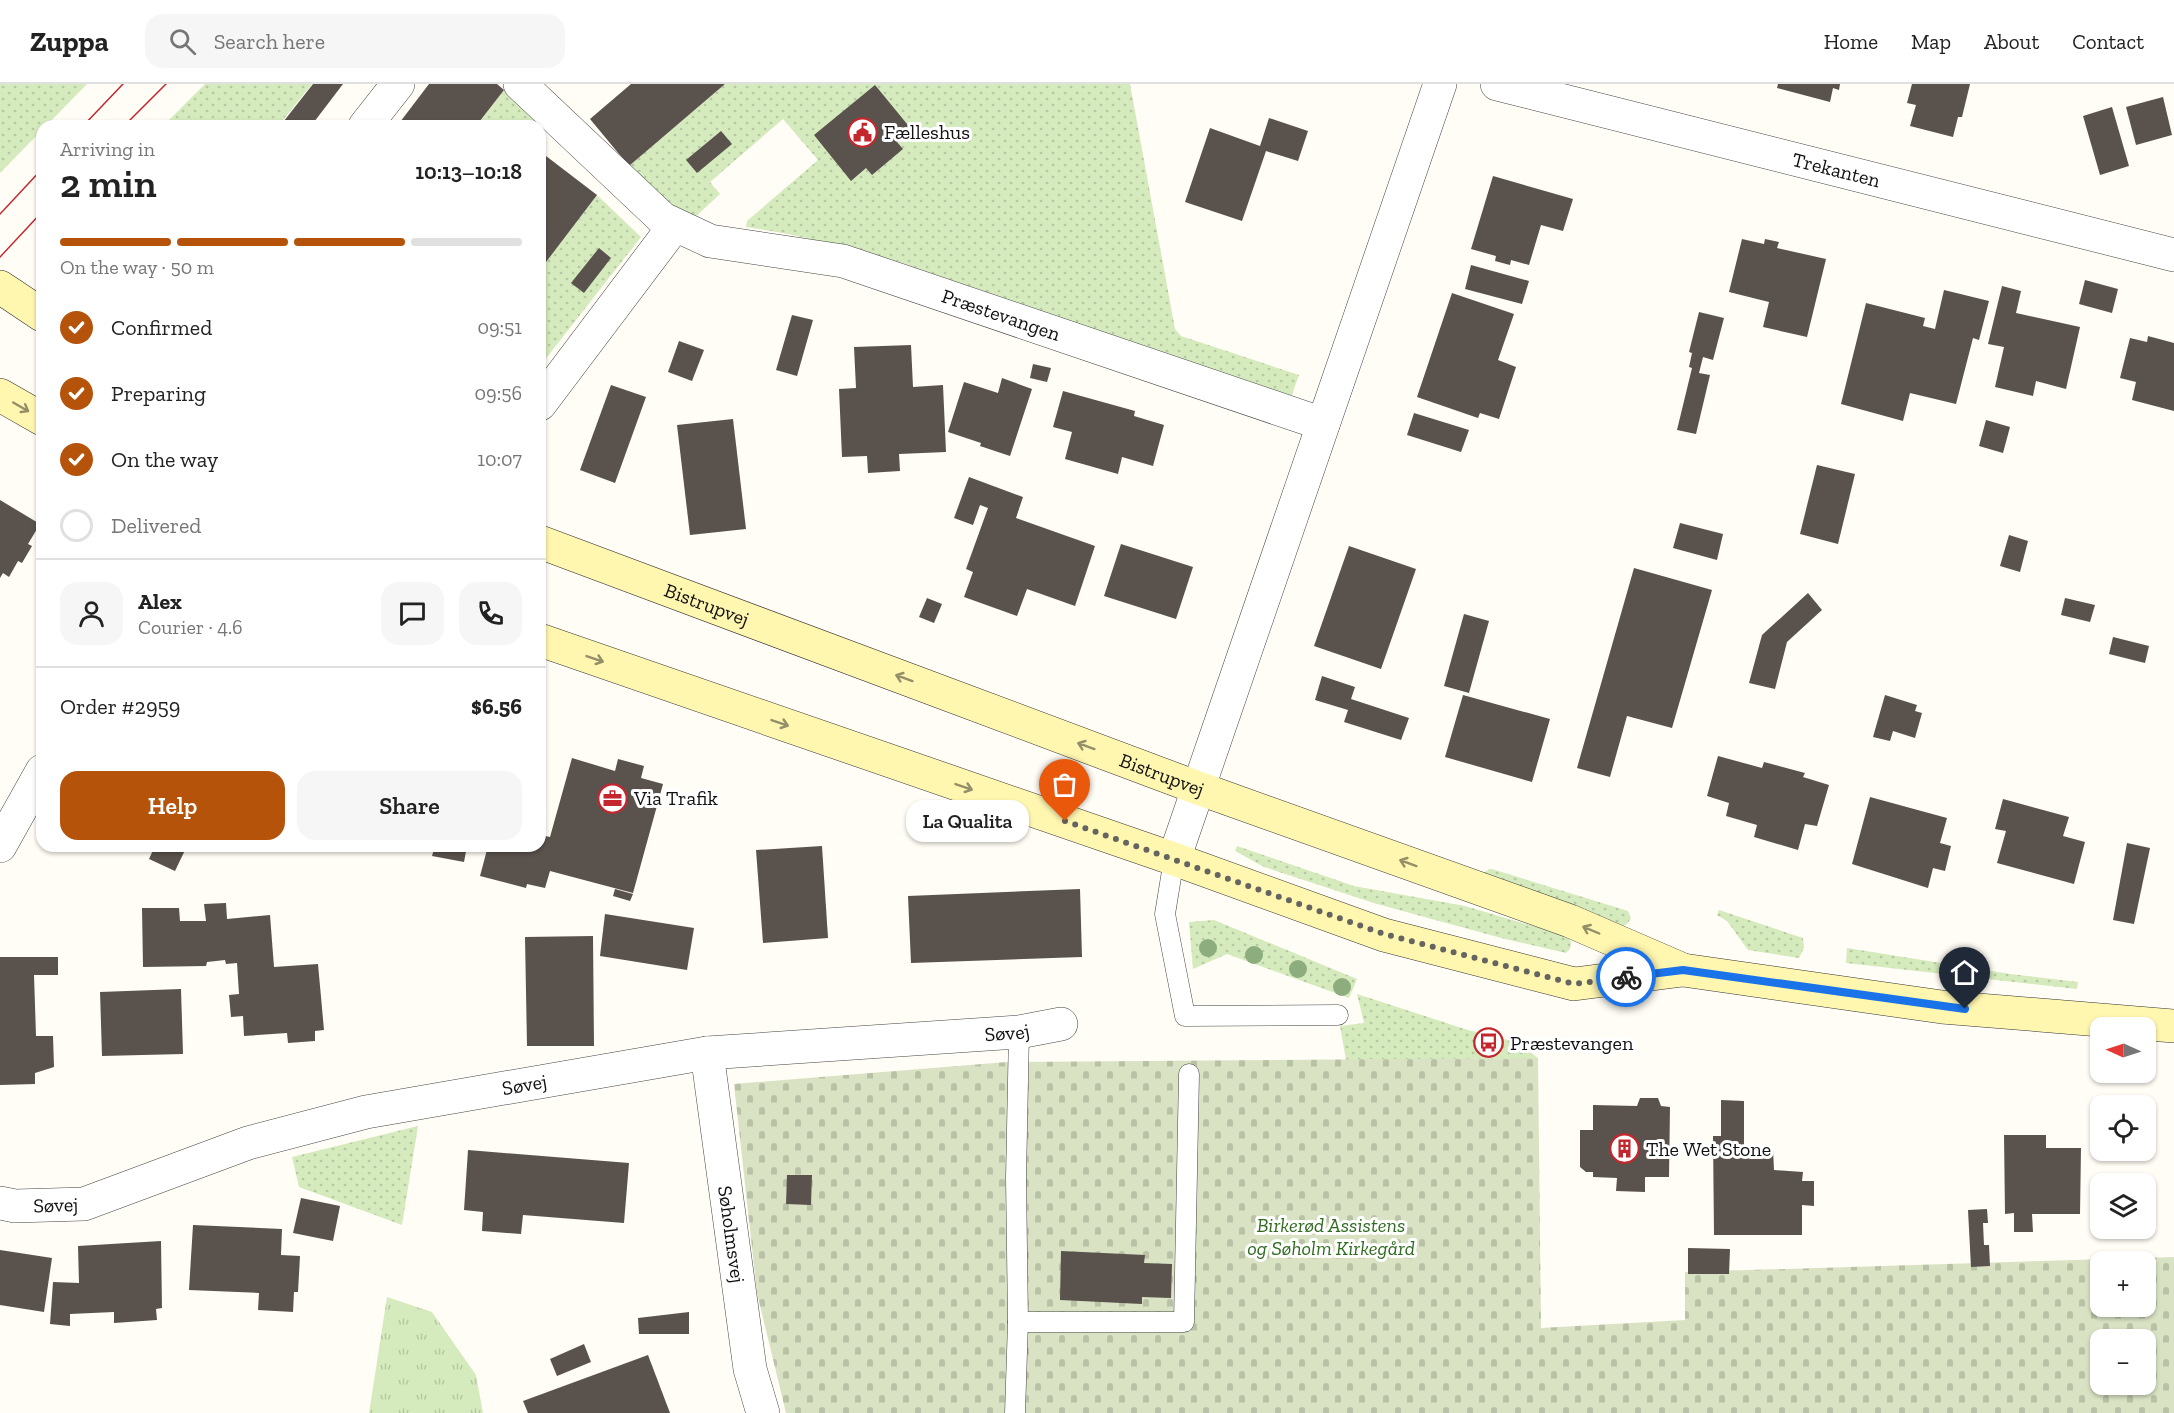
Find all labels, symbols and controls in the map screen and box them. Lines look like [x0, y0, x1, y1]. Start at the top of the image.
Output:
search box [145, 14, 565, 68]
text: Zuppa [30, 25, 109, 58]
icon: search [166, 25, 199, 58]
text: Search here [214, 28, 325, 55]
text: Home [1824, 29, 1878, 54]
text: Map [1911, 29, 1951, 54]
text: About [1984, 29, 2039, 54]
text: Contact [2072, 29, 2144, 54]
public building icon: Fælleshus [847, 116, 879, 148]
place label: Fælleshus [884, 120, 970, 144]
text: Arriving in [60, 137, 155, 161]
street label: Trekanten [1790, 147, 1883, 192]
text: 10:13–10:18 [415, 158, 522, 185]
text: 2 min [60, 160, 157, 207]
text: On the way · 50 m [60, 255, 214, 279]
street label: Præstevangen [939, 283, 1064, 346]
icon: check [60, 311, 93, 344]
text: Confirmed [111, 314, 212, 341]
text: 09:51 [477, 315, 522, 339]
icon: check [60, 377, 93, 410]
text: Preparing [111, 380, 206, 407]
text: 09:56 [475, 381, 522, 405]
one-way arrow [12, 401, 29, 413]
icon: check [60, 443, 93, 476]
text: On the way [111, 446, 218, 473]
text: 10:07 [477, 447, 522, 471]
text: Delivered [111, 512, 201, 539]
street label: Bistrupvej [661, 578, 752, 631]
button: person [60, 582, 123, 645]
button: chat [381, 582, 444, 645]
button: phone [459, 582, 522, 645]
text: Alex [138, 588, 182, 615]
text: Courier · 4.6 [138, 615, 243, 639]
one-way arrow [585, 655, 604, 666]
one-way arrow [895, 672, 913, 683]
text: Order #2959 [60, 693, 181, 720]
text: $6.56 [471, 693, 522, 720]
one-way arrow [770, 718, 788, 729]
one-way arrow [1077, 740, 1096, 751]
street label: Bistrupvej [1116, 748, 1207, 801]
pin [1039, 759, 1090, 821]
icon: bag [1048, 768, 1081, 801]
button: Help [60, 771, 285, 840]
button: Share [297, 771, 522, 840]
office icon: Via Trafik [597, 782, 629, 814]
one-way arrow [954, 782, 973, 793]
place label: Via Trafik [633, 786, 719, 810]
callout: La Qualita [906, 800, 1029, 842]
text: La Qualita [922, 809, 1013, 833]
one-way arrow [1399, 856, 1418, 867]
one-way arrow [1582, 924, 1600, 935]
courier [1596, 947, 1656, 1007]
pin [1939, 947, 1990, 1009]
icon: home [1948, 956, 1981, 989]
icon: bike [1610, 961, 1643, 994]
north arrow [2090, 1017, 2156, 1083]
map controls [2090, 1017, 2156, 1395]
street label: Søvej [984, 1018, 1031, 1046]
bus stop icon: Præstevangen [1473, 1027, 1505, 1059]
place label: Præstevangen [1510, 1031, 1634, 1055]
street label: Søvej [500, 1069, 549, 1100]
button: locate [2090, 1095, 2156, 1161]
building icon: The Wet Stone [1609, 1133, 1641, 1165]
place label: The Wet Stone [1646, 1137, 1771, 1161]
button: layers [2090, 1173, 2156, 1239]
street label: Søholmsvej [713, 1184, 750, 1285]
street label: Søvej [33, 1192, 79, 1217]
park label: Birkerød Assistens og Søholm Kirkegård [1247, 1213, 1415, 1260]
button: + [2090, 1251, 2156, 1317]
button: − [2090, 1329, 2156, 1395]

